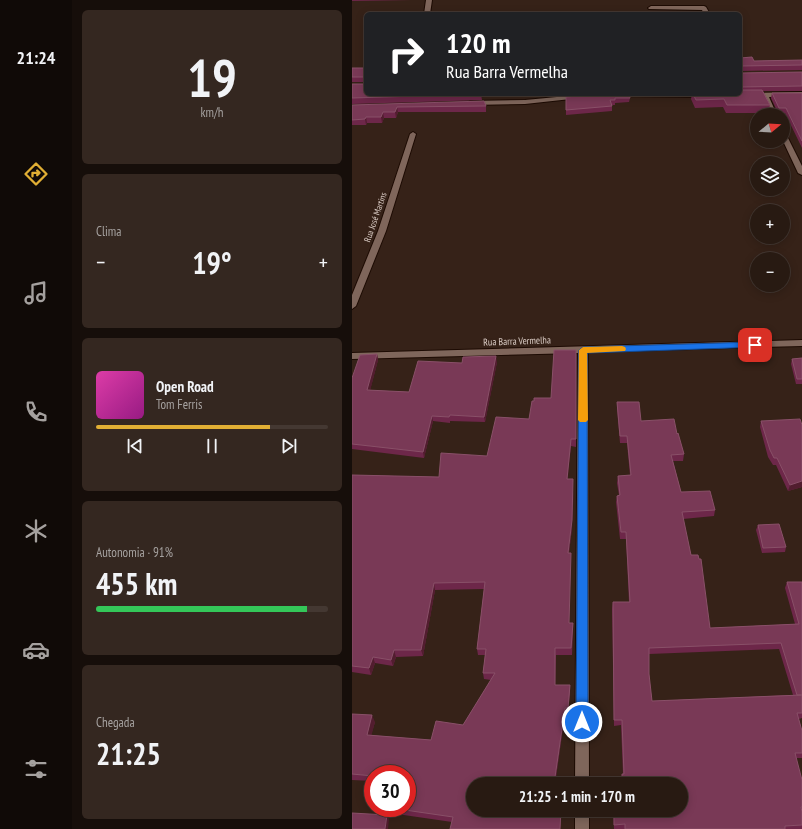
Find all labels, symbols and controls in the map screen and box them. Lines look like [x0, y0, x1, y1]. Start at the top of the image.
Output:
text: 120 m [446, 24, 510, 61]
icon: right [380, 28, 432, 80]
text: 19 [187, 44, 237, 111]
text: 21:24 [17, 46, 55, 69]
text: Rua Barra Vermelha [446, 60, 568, 83]
text: km/h [200, 104, 224, 121]
north arrow [750, 108, 790, 148]
map controls [750, 108, 790, 292]
button: layers [750, 156, 790, 196]
icon: directions [22, 160, 50, 188]
street label: Rua José Martins [361, 191, 389, 243]
button: + [750, 204, 790, 244]
text: Clima [96, 223, 121, 240]
text: 19° [192, 243, 232, 282]
text: − [96, 248, 105, 276]
text: + [319, 248, 328, 276]
button: − [750, 252, 790, 292]
icon: music [22, 279, 50, 307]
pin [738, 328, 772, 362]
street label: Rua Barra Vermelha [483, 333, 551, 349]
icon: arrive [744, 334, 766, 356]
text: Open Road [156, 377, 214, 396]
text: Tom Ferris [156, 396, 202, 413]
icon: phone [22, 398, 50, 426]
icon: previous [124, 435, 146, 457]
icon: pause [201, 435, 223, 457]
icon: next [278, 435, 300, 457]
icon: climate [22, 517, 50, 545]
text: Autonomia · 91% [96, 544, 173, 561]
text: 455 km [96, 564, 177, 603]
icon: car [22, 636, 50, 664]
position arrow [561, 701, 603, 743]
text: Chegada [96, 714, 135, 731]
text: 21:25 [96, 734, 161, 773]
icon: filters [22, 755, 50, 783]
speed limit sign: 30 [364, 765, 416, 817]
text: 21:25 · 1 min · 170 m [519, 787, 635, 806]

